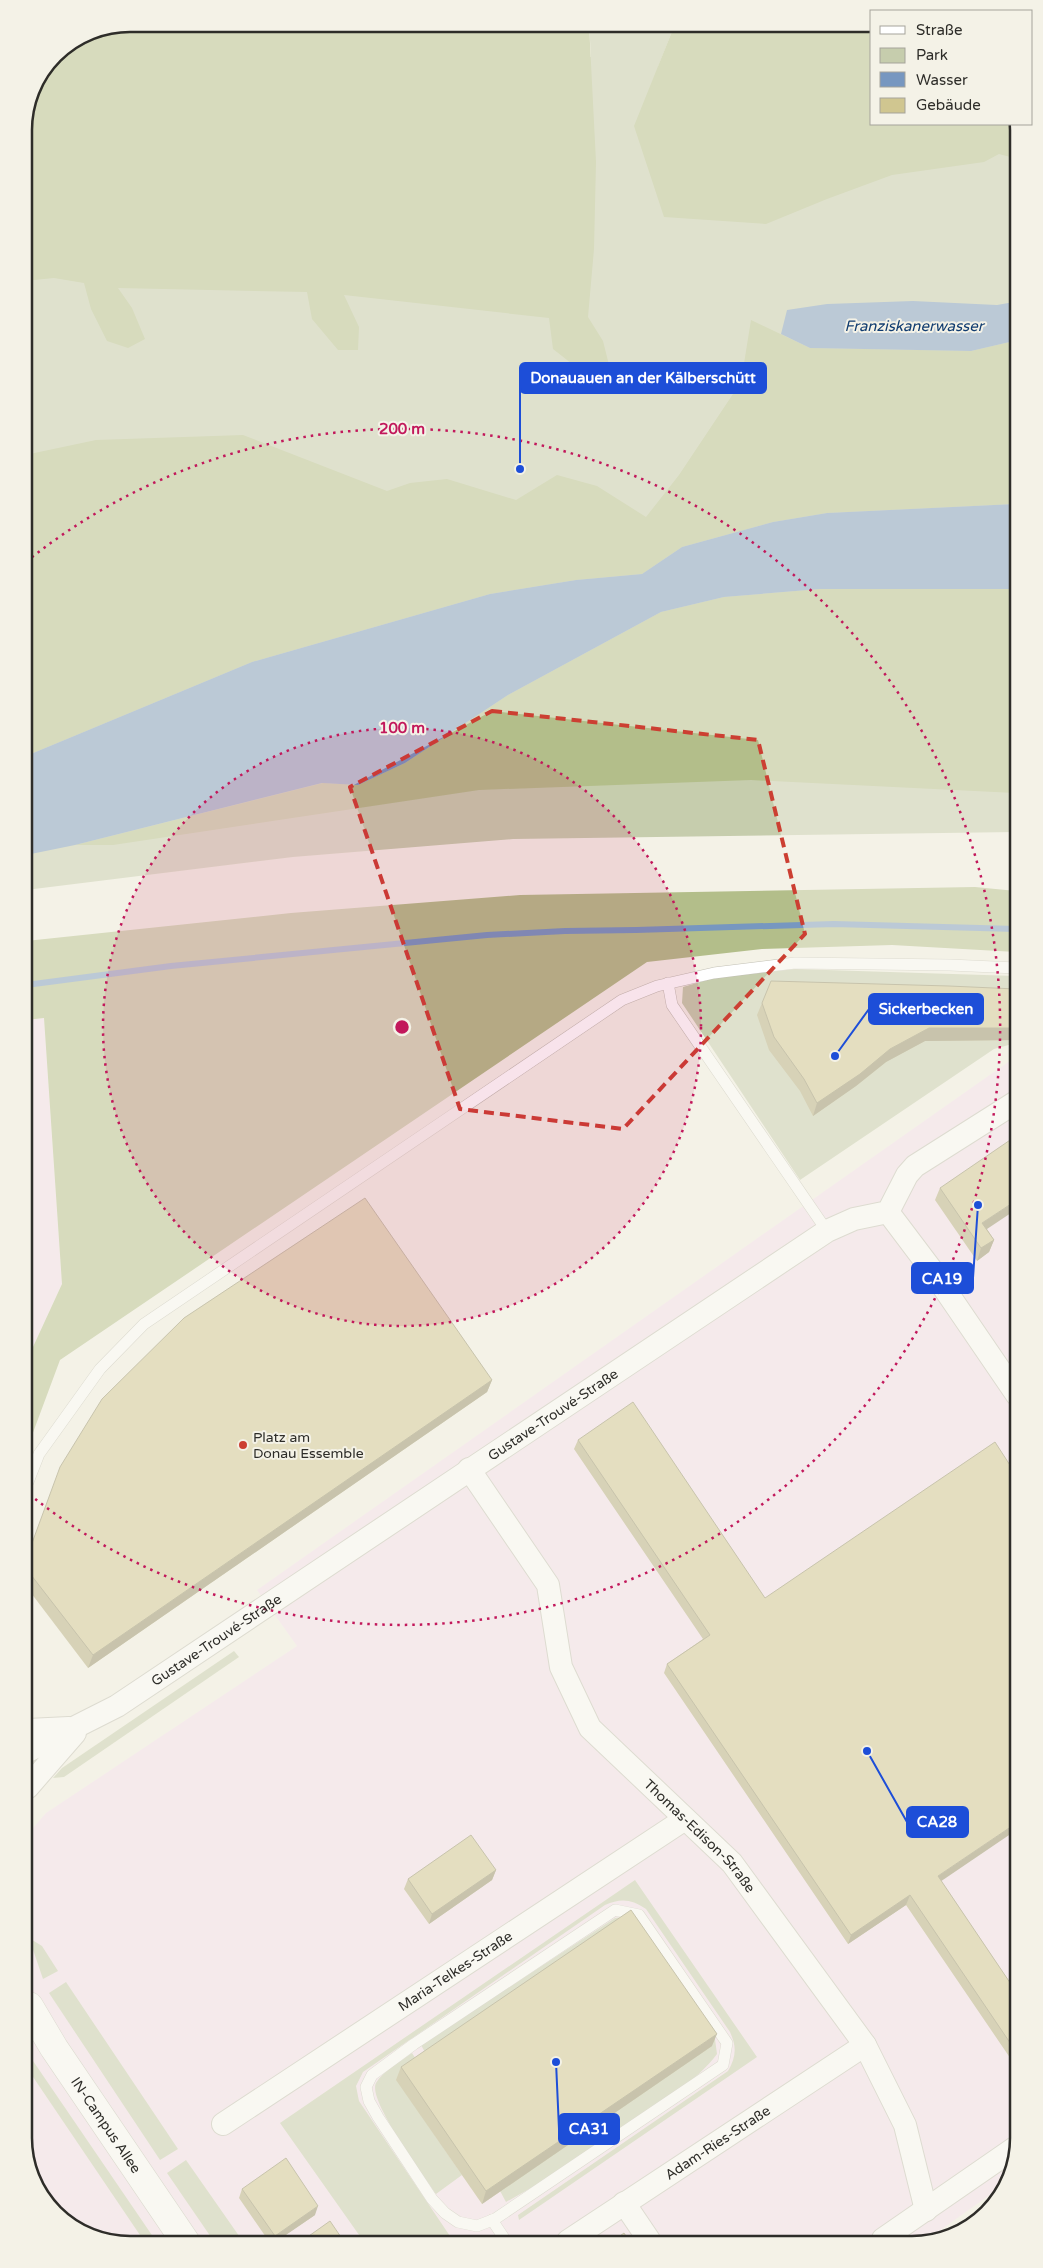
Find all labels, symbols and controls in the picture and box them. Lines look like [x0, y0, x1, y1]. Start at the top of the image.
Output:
legend [870, 10, 1033, 125]
text: Straße [916, 21, 962, 39]
text: Park [916, 46, 948, 64]
text: Wasser [916, 71, 968, 89]
text: Gebäude [916, 96, 981, 114]
water label: Franziskanerwasser [844, 317, 986, 335]
callout: Donauauen an der Kälberschütt [520, 363, 766, 393]
text: Donauauen an der Kälberschütt [530, 369, 756, 387]
text: 200 m [379, 420, 425, 438]
text: 100 m [379, 719, 425, 737]
callout: Sickerbecken [869, 994, 983, 1024]
text: Sickerbecken [879, 1000, 973, 1018]
centre of rings [393, 1018, 411, 1036]
callout: CA19 [912, 1263, 973, 1293]
text: CA19 [922, 1270, 962, 1288]
street label: Gustave-Trouvé-Straße [485, 1365, 621, 1465]
place label: Platz am Donau Essemble [253, 1429, 364, 1462]
marker: Platz am Donau Essemble [237, 1439, 249, 1451]
street label: Gustave-Trouvé-Straße [148, 1590, 285, 1690]
street label: Thomas-Edison-Straße [640, 1776, 759, 1896]
callout: CA28 [907, 1807, 968, 1837]
text: CA28 [917, 1813, 958, 1831]
street label: Maria-Telkes-Straße [395, 1927, 516, 2015]
street label: IN-Campus Allee [67, 2074, 145, 2177]
street label: Adam-Ries-Straße [662, 2102, 774, 2184]
callout: CA31 [559, 2114, 619, 2144]
text: CA31 [569, 2120, 609, 2138]

